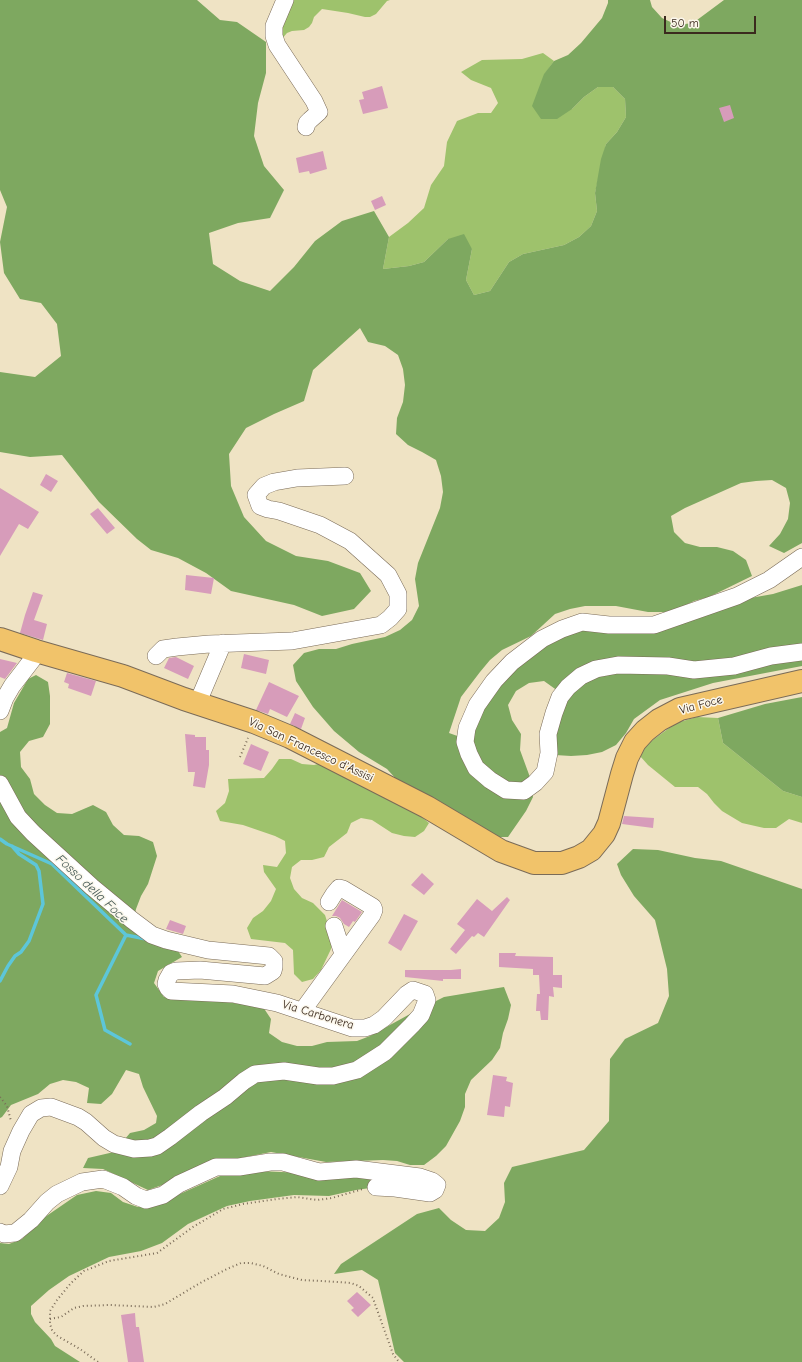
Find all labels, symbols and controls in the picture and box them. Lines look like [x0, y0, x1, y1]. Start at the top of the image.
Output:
scale bar [666, 8, 758, 34]
text: 50 m [671, 16, 699, 30]
street label: Via Foce [678, 692, 724, 718]
street label: Via San Francesco d'Assisi [246, 715, 376, 785]
water label: Fosso della Foce [52, 851, 132, 927]
street label: Via Carbonera [281, 997, 355, 1033]

